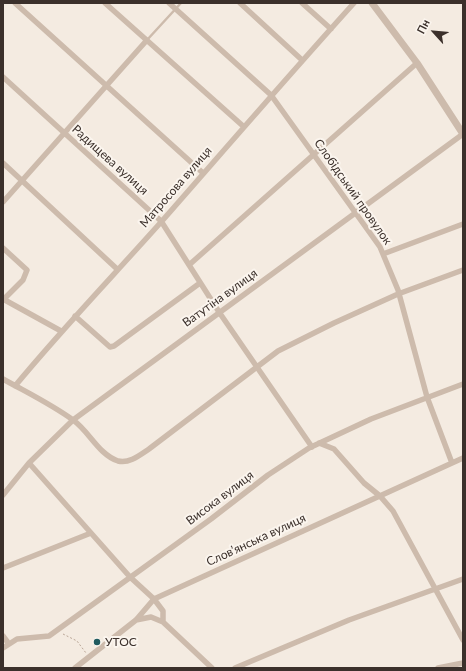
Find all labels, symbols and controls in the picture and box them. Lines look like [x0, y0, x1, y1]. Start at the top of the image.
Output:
north arrow [414, 12, 454, 52]
text: Пн [414, 17, 432, 36]
street label: Радищева вулиця [69, 122, 151, 198]
street label: Слобідський провулок [311, 137, 395, 247]
street label: Матросова вулиця [137, 144, 215, 230]
street label: Ватутіна вулиця [180, 266, 260, 330]
street label: Висока вулиця [183, 468, 257, 528]
street label: Слов’янська вулиця [204, 511, 308, 569]
place label: УТОС [105, 635, 137, 649]
marker: УТОС [92, 637, 102, 647]

